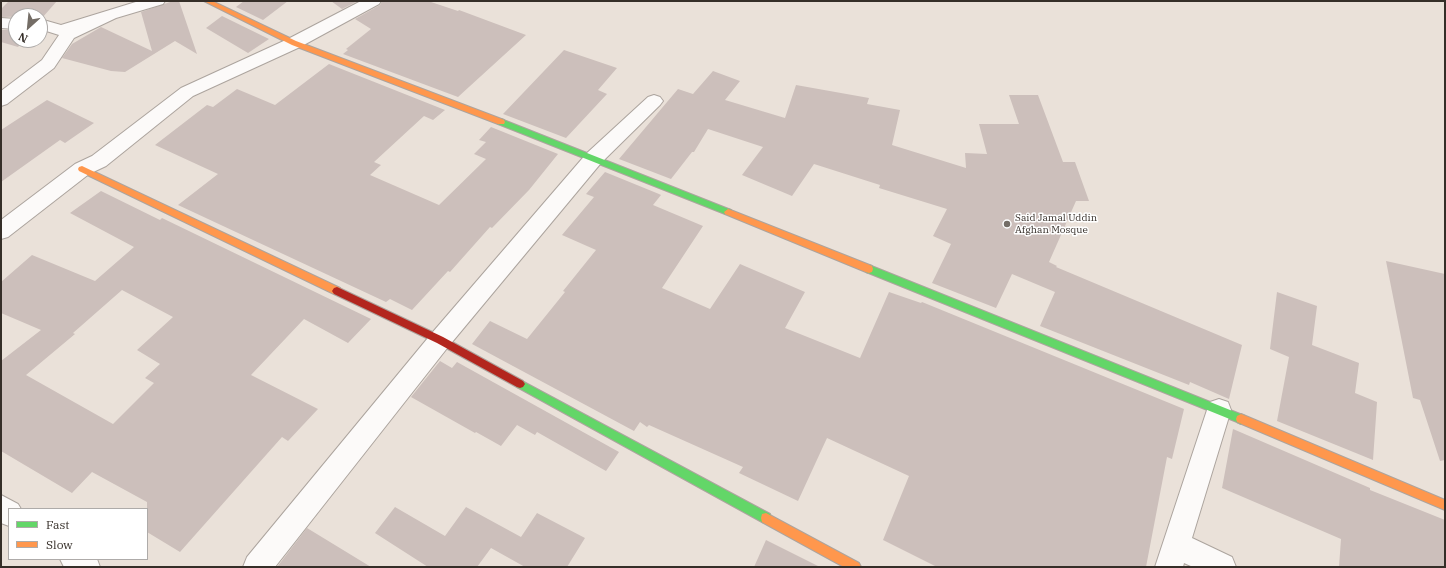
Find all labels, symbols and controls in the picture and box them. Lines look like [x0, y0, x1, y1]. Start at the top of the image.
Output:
north arrow [8, 8, 48, 48]
text: N [16, 30, 30, 46]
place label: Said Jamal Uddin Afghan Mosque [1015, 212, 1097, 236]
marker: Said Jamal Uddin Afghan Mosque [1002, 219, 1012, 229]
legend [8, 508, 148, 560]
text: Fast [46, 517, 70, 532]
text: Slow [46, 537, 73, 552]

